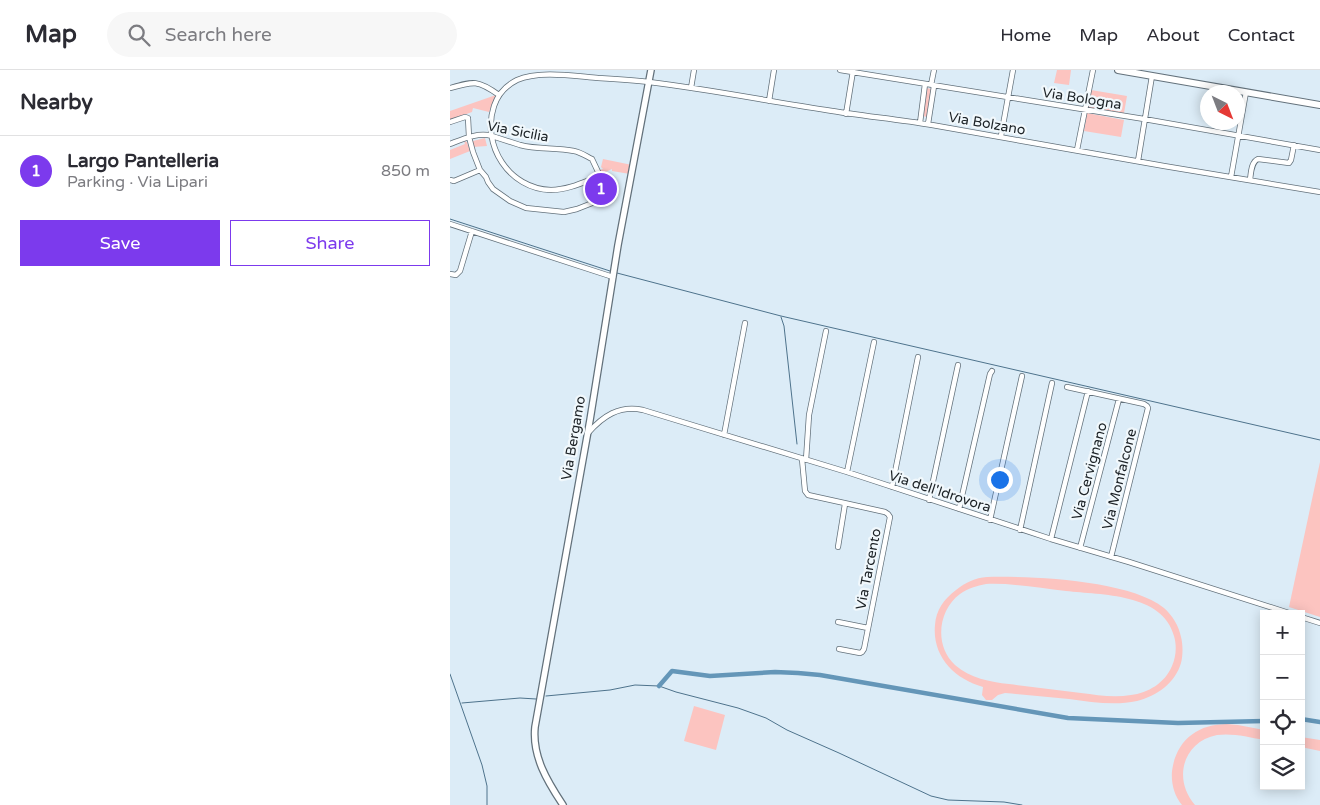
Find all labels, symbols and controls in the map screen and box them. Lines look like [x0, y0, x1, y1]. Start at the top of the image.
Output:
search box [107, 12, 457, 57]
text: Map [25, 20, 77, 49]
icon: search [125, 21, 153, 49]
text: Search here [165, 24, 272, 46]
text: Home [1000, 24, 1051, 46]
text: Map [1079, 24, 1118, 46]
text: About [1146, 24, 1200, 46]
text: Contact [1228, 24, 1295, 46]
street label: Via Bologna [1041, 84, 1123, 113]
north arrow [1200, 85, 1245, 130]
text: Nearby [20, 90, 93, 115]
street label: Via Bolzano [947, 108, 1027, 139]
street label: Via Sicilia [486, 117, 550, 146]
text: Largo Pantelleria [67, 150, 219, 172]
text: 1 [31, 161, 41, 181]
text: 850 m [381, 161, 430, 181]
pin: 1 [585, 170, 617, 208]
text: Parking · Via Lipari [67, 172, 208, 192]
button: Save [20, 220, 220, 266]
button: Share [230, 220, 430, 266]
street label: Via Bergamo [558, 395, 589, 482]
street label: Via Cervignano [1068, 420, 1111, 522]
street label: Via Monfalcone [1099, 427, 1140, 531]
street label: Via dell'Idrovora [886, 467, 993, 516]
your location [987, 467, 1013, 493]
street label: Via Tarcento [852, 527, 885, 611]
map controls [1260, 610, 1305, 790]
button: + [1260, 610, 1305, 655]
button: − [1260, 655, 1305, 700]
button: locate [1260, 700, 1305, 745]
button: layers [1260, 745, 1305, 790]

